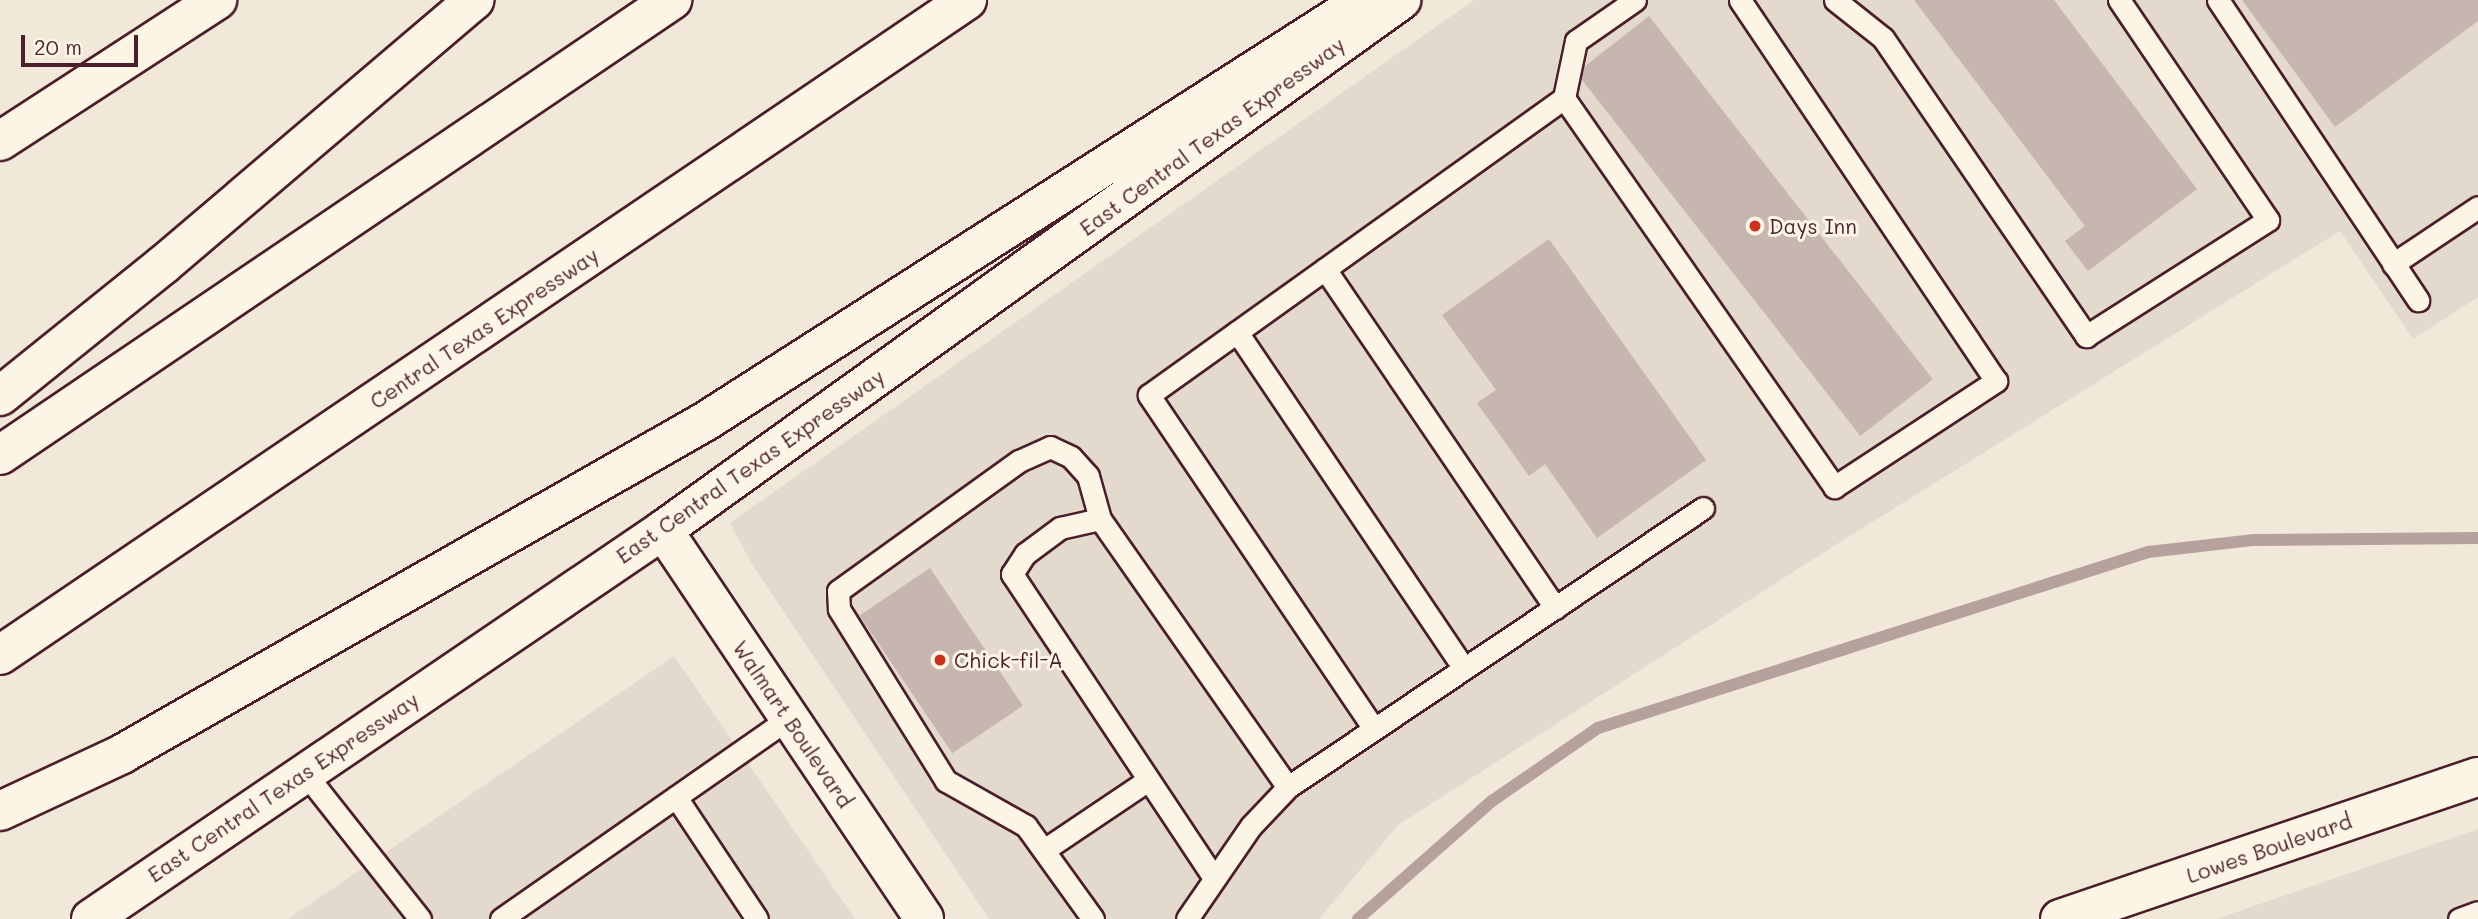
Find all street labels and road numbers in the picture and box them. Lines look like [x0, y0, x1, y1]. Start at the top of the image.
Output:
street label: East Central Texas Expressway [1075, 31, 1349, 241]
street label: Central Texas Expressway [365, 242, 603, 414]
street label: East Central Texas Expressway [611, 364, 889, 568]
street label: Walmart Boulevard [728, 636, 858, 812]
street label: East Central Texas Expressway [143, 687, 423, 887]
street label: Lowes Boulevard [2183, 808, 2355, 888]

